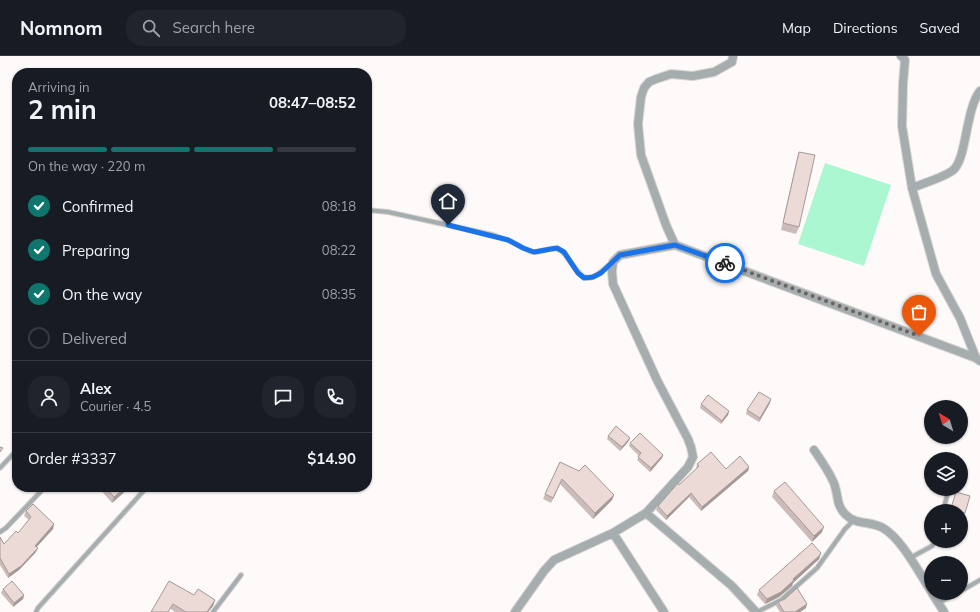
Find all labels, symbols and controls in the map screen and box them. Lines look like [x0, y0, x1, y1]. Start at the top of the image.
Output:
search box [126, 10, 406, 46]
text: Nomnom [20, 16, 102, 40]
icon: search [140, 17, 162, 39]
text: Search here [172, 18, 255, 37]
text: Map [782, 19, 811, 37]
text: Directions [833, 19, 898, 37]
text: Saved [920, 19, 960, 37]
text: Arriving in [28, 79, 90, 95]
text: 2 min [28, 93, 97, 126]
text: 08:47–08:52 [269, 93, 356, 112]
text: On the way · 220 m [28, 158, 145, 174]
pin [431, 184, 465, 225]
icon: home [437, 190, 459, 212]
icon: check [28, 195, 50, 217]
text: Confirmed [62, 197, 133, 216]
text: 08:18 [322, 198, 356, 214]
icon: check [28, 239, 50, 261]
text: Preparing [62, 241, 130, 260]
text: 08:22 [322, 242, 356, 258]
courier [705, 243, 745, 283]
icon: bike [714, 252, 736, 274]
icon: check [28, 283, 50, 305]
text: On the way [62, 285, 142, 304]
text: 08:35 [322, 286, 356, 302]
pin [902, 295, 936, 336]
icon: bag [908, 301, 930, 323]
text: Delivered [62, 329, 127, 348]
button: person [28, 376, 70, 418]
button: chat [262, 376, 304, 418]
button: phone [314, 376, 356, 418]
text: Alex [80, 379, 112, 398]
text: Courier · 4.5 [80, 398, 151, 414]
north arrow [924, 400, 968, 444]
map controls [924, 400, 968, 600]
text: Order #3337 [28, 449, 116, 468]
text: $14.90 [307, 449, 356, 468]
button: layers [924, 452, 968, 496]
button: + [924, 504, 968, 548]
button: − [924, 556, 968, 600]

